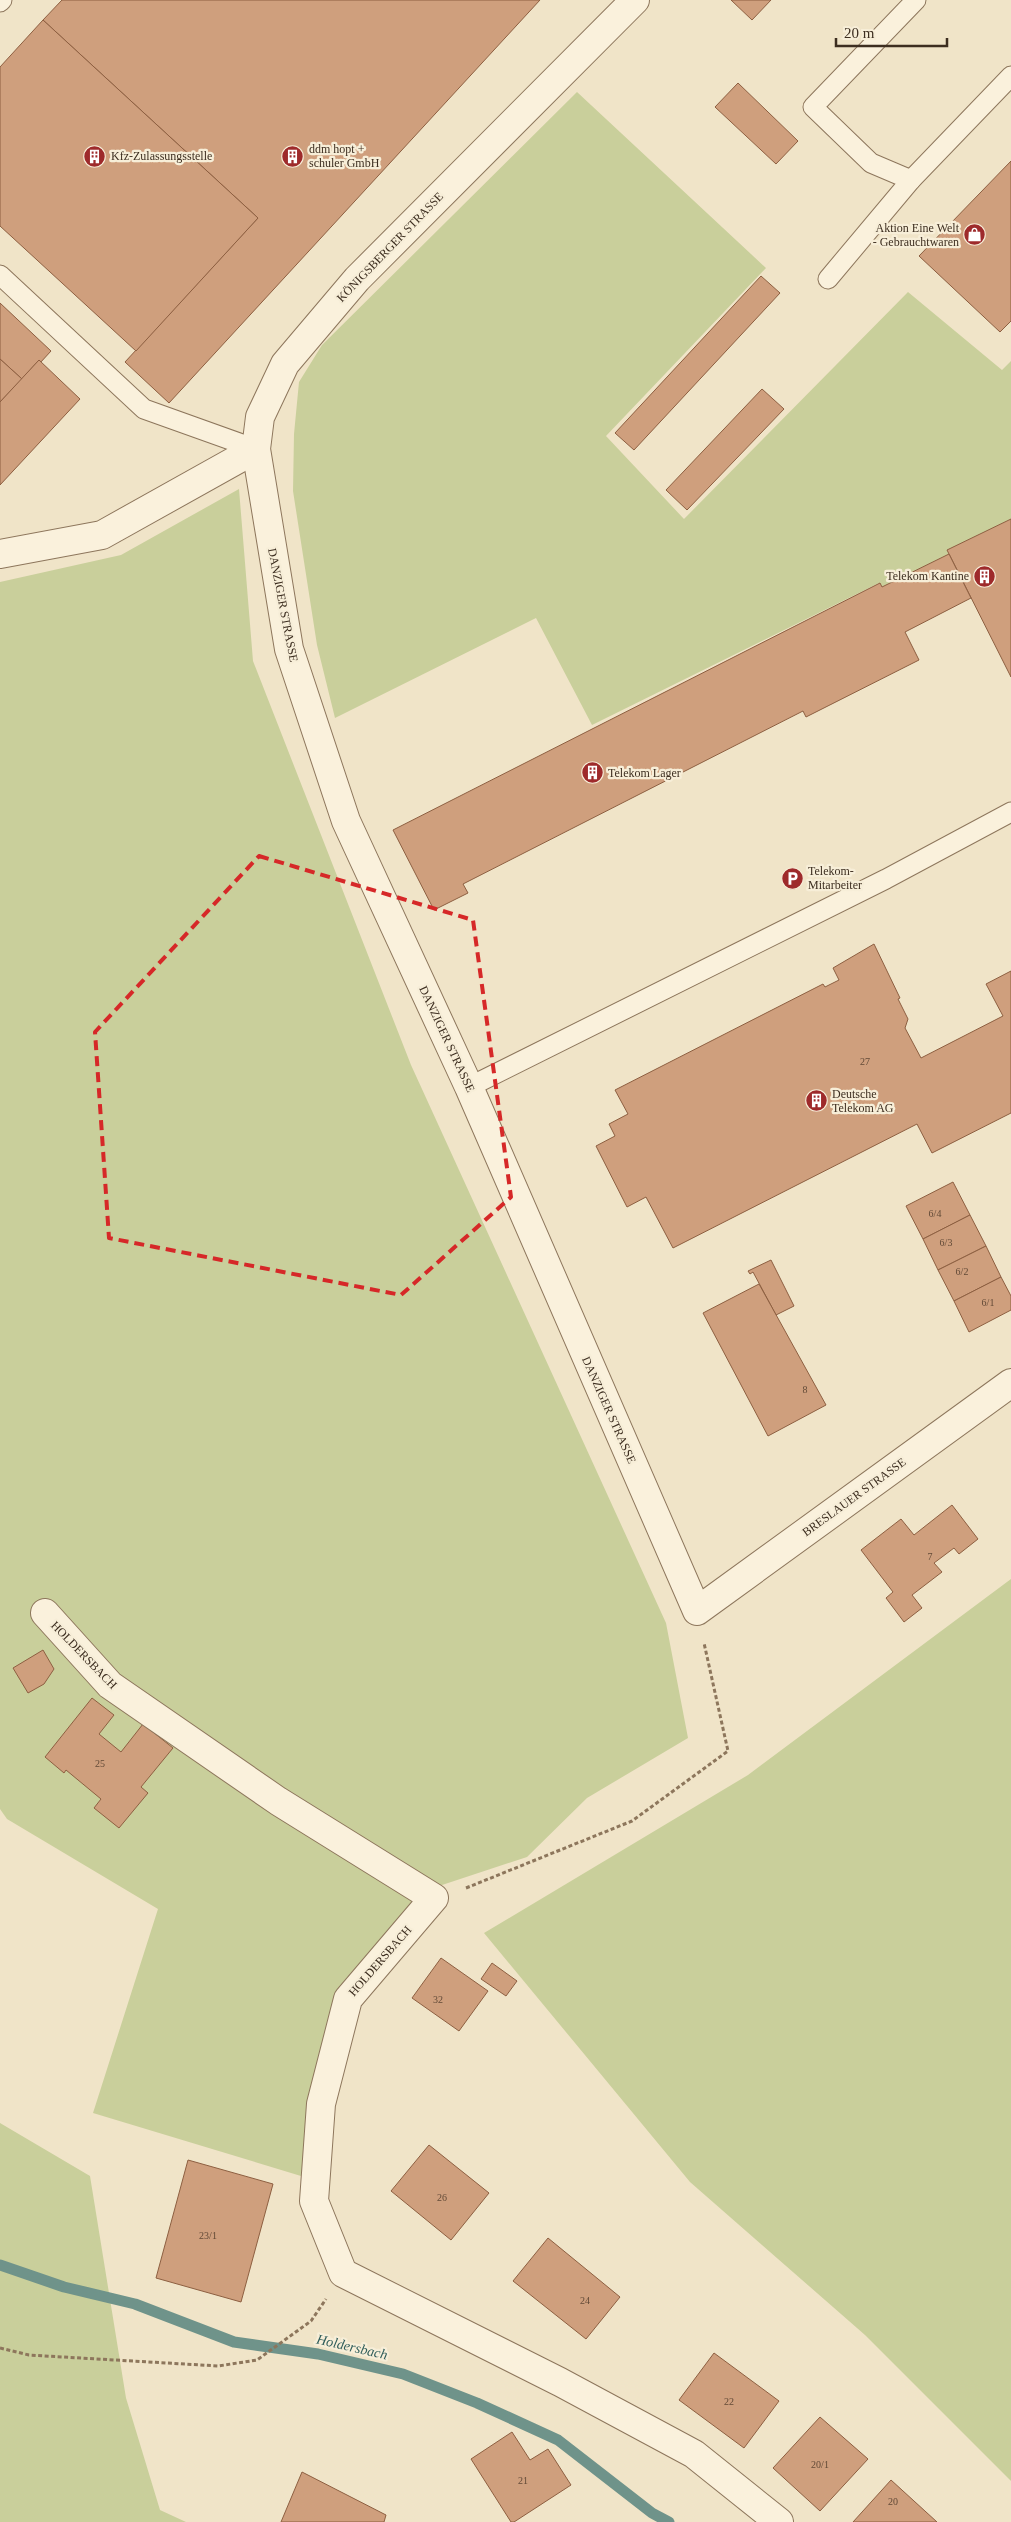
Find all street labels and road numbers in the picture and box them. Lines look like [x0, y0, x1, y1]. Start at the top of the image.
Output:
street label: KÖNIGSBERGER STRASSE [334, 189, 446, 305]
street label: DANZIGER STRASSE [265, 547, 301, 663]
street label: DANZIGER STRASSE [416, 984, 478, 1094]
street label: DANZIGER STRASSE [579, 1354, 639, 1466]
street label: BRESLAUER STRASSE [800, 1455, 908, 1539]
street label: HOLDERSBACH [48, 1618, 120, 1692]
street label: HOLDERSBACH [346, 1923, 415, 1999]

